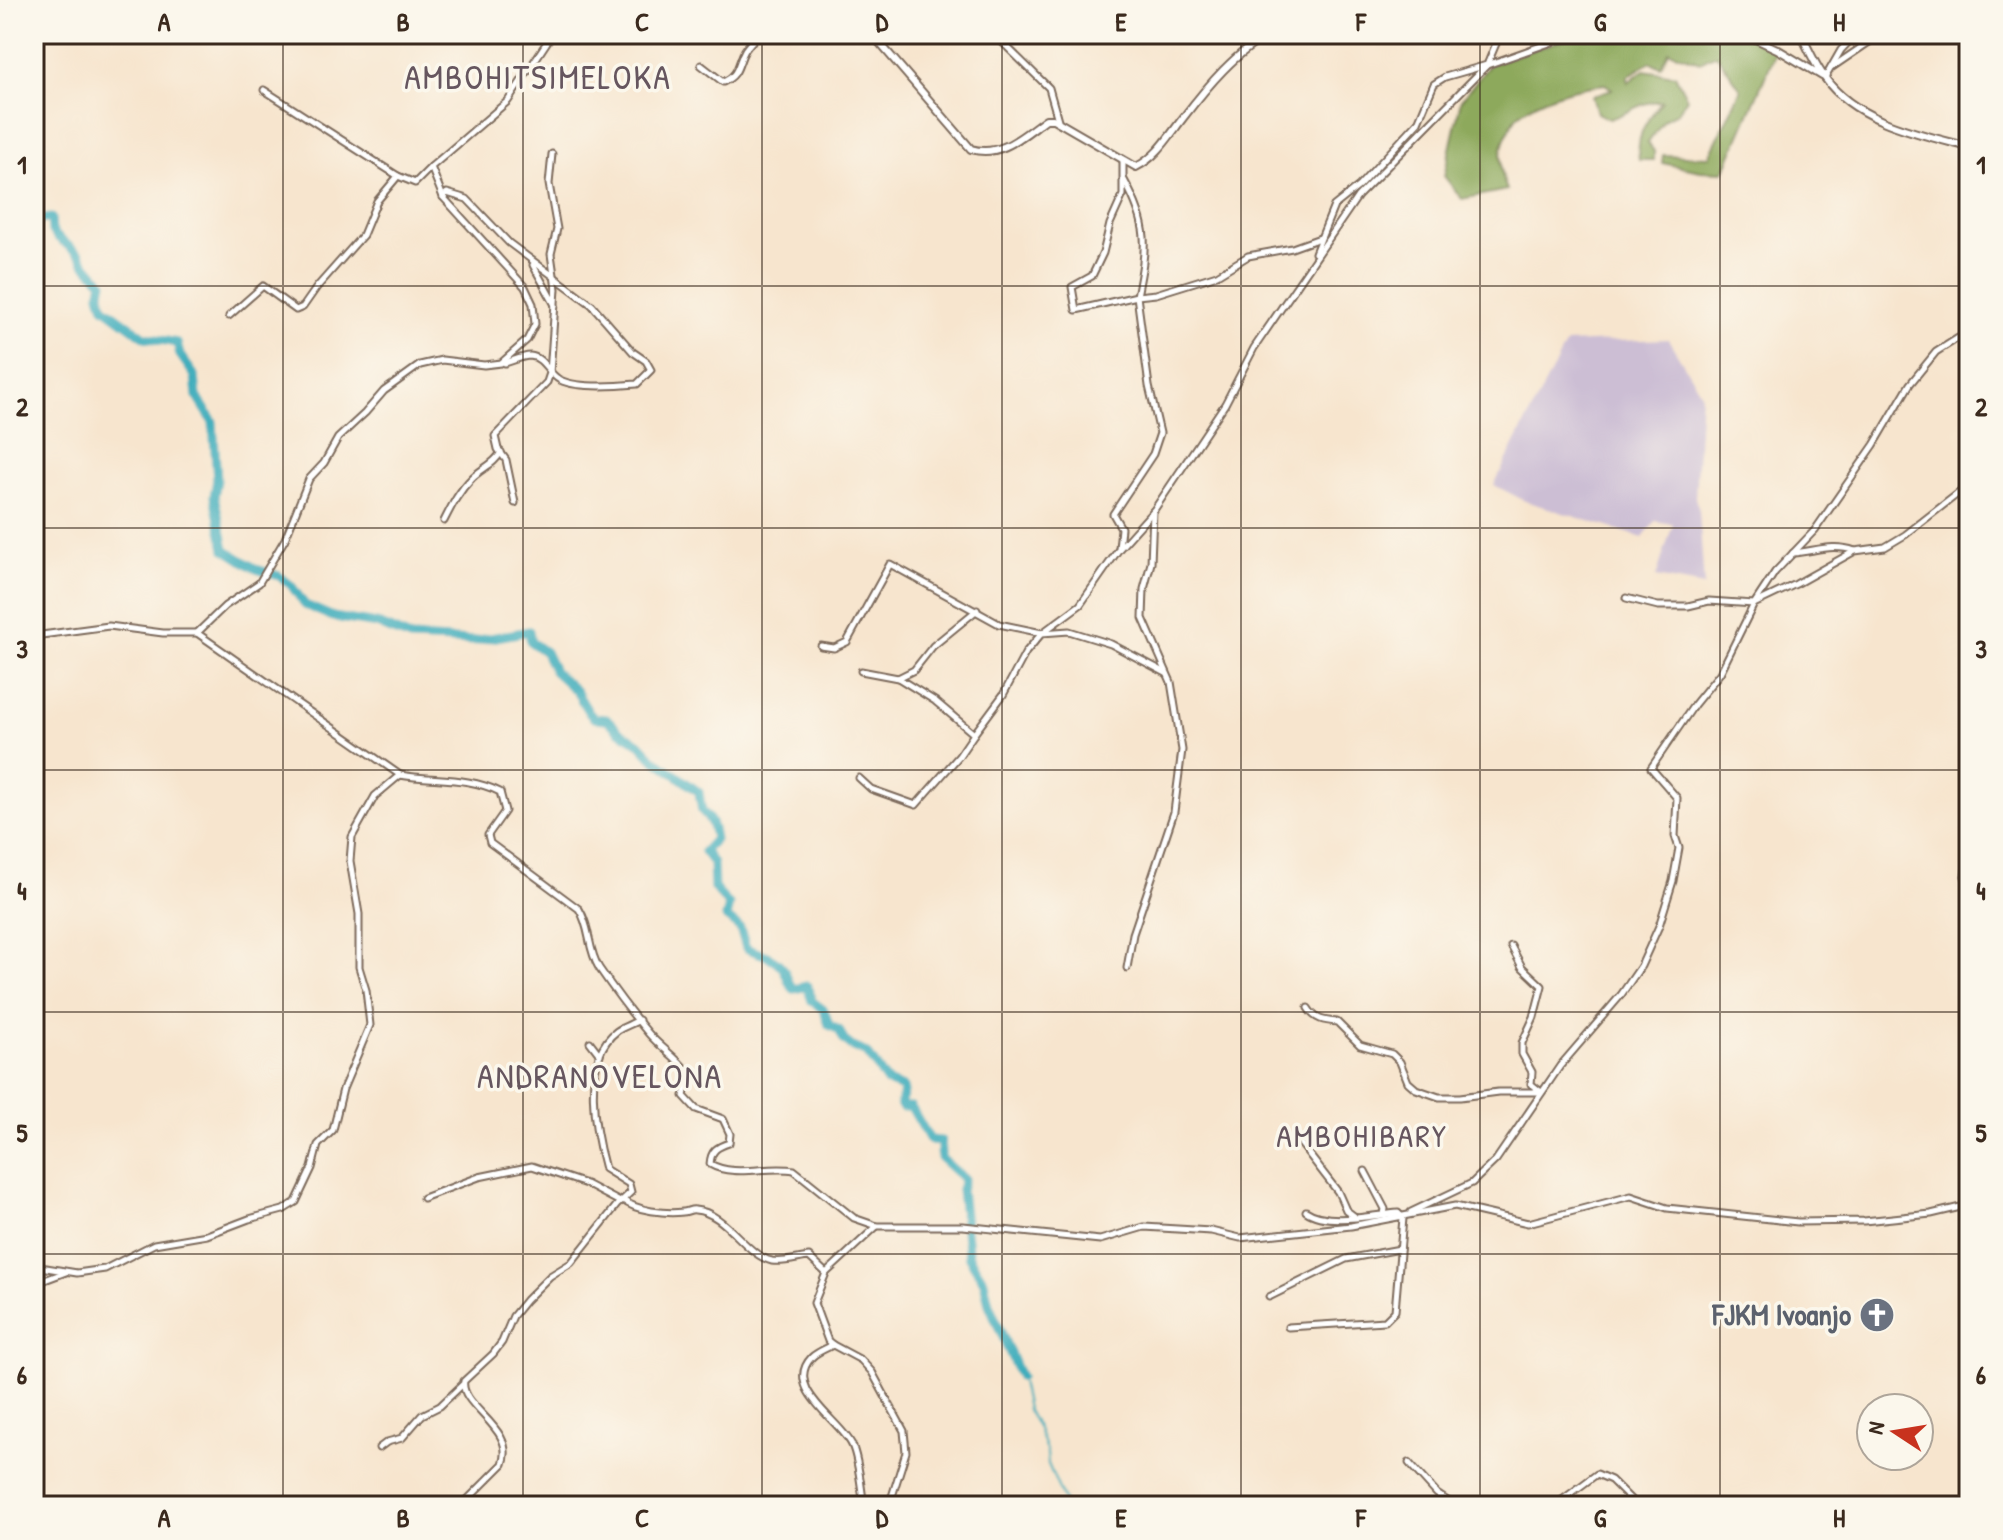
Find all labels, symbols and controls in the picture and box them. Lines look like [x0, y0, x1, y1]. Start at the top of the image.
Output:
text: A [158, 4, 171, 39]
text: B [396, 4, 410, 39]
text: C [635, 4, 649, 39]
text: D [876, 4, 889, 39]
text: E [1115, 4, 1127, 39]
text: F [1355, 4, 1367, 39]
text: G [1594, 4, 1607, 39]
text: H [1833, 4, 1845, 39]
district label: AMBOHITSIMELOKA [404, 54, 672, 100]
text: 1 [17, 147, 27, 182]
text: 1 [1976, 147, 1986, 182]
text: 2 [16, 389, 29, 424]
text: 2 [1975, 389, 1988, 424]
text: 3 [16, 631, 28, 666]
text: 3 [1975, 631, 1987, 666]
text: 4 [17, 873, 27, 908]
text: 4 [1976, 873, 1986, 908]
district label: ANDRANOVELONA [477, 1053, 723, 1099]
district label: AMBOHIBARY [1276, 1114, 1448, 1157]
text: 5 [17, 1115, 28, 1150]
text: 5 [1976, 1115, 1987, 1150]
place label: FJKM Ivoanjo [1712, 1294, 1851, 1334]
church icon: FJKM Ivoanjo [1858, 1296, 1896, 1334]
text: 6 [17, 1357, 28, 1392]
text: 6 [1976, 1357, 1987, 1392]
north arrow [1855, 1392, 1935, 1472]
text: N [1860, 1419, 1891, 1437]
text: A [158, 1500, 171, 1535]
text: B [396, 1500, 410, 1535]
text: C [635, 1500, 649, 1535]
text: D [876, 1500, 889, 1535]
text: E [1115, 1500, 1127, 1535]
text: F [1355, 1500, 1367, 1535]
text: G [1594, 1500, 1607, 1535]
text: H [1833, 1500, 1845, 1535]

